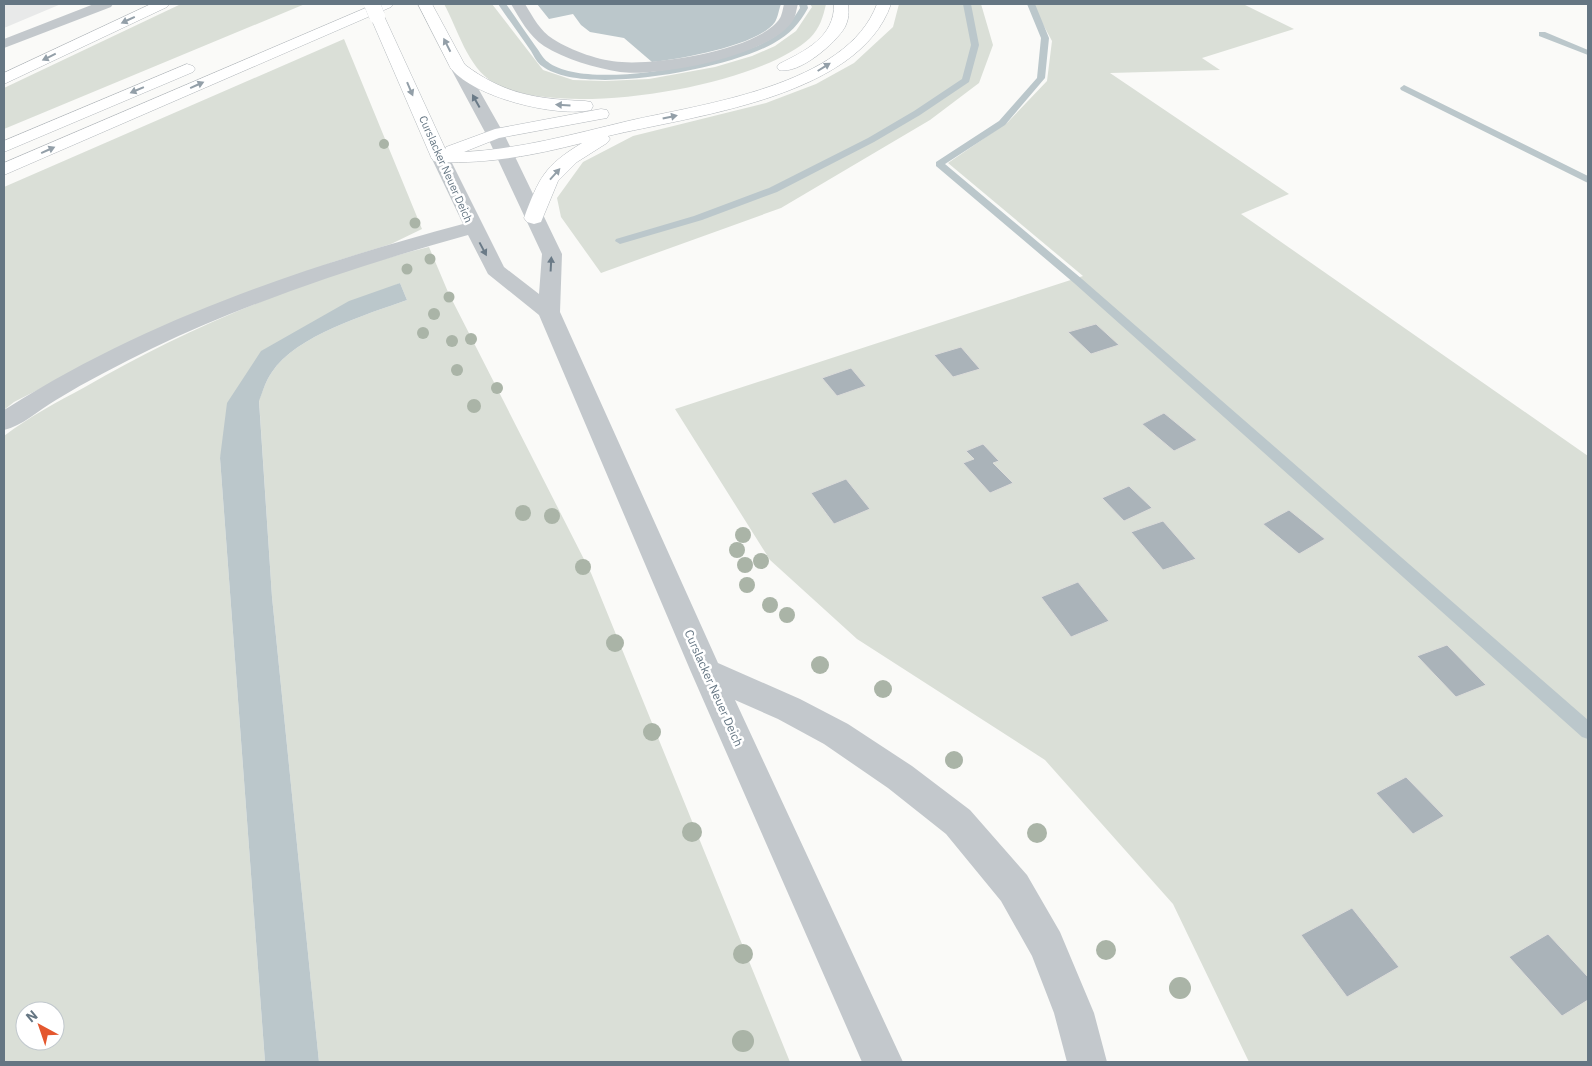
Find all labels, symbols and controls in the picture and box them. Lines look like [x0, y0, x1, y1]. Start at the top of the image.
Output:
one-way arrow [121, 16, 135, 24]
one-way arrow [443, 38, 451, 53]
one-way arrow [42, 53, 57, 62]
one-way arrow [817, 62, 830, 71]
one-way arrow [190, 81, 204, 89]
one-way arrow [407, 82, 415, 96]
one-way arrow [130, 87, 144, 95]
one-way arrow [472, 93, 480, 108]
one-way arrow [554, 101, 570, 109]
street label: Curslacker Neuer Deich [416, 113, 476, 225]
one-way arrow [662, 113, 677, 121]
one-way arrow [41, 146, 55, 154]
one-way arrow [549, 169, 561, 181]
one-way arrow [479, 241, 487, 256]
one-way arrow [548, 256, 556, 272]
street label: Curslacker Neuer Deich [681, 627, 747, 749]
north arrow [15, 1001, 65, 1051]
text: N [22, 1006, 41, 1026]

